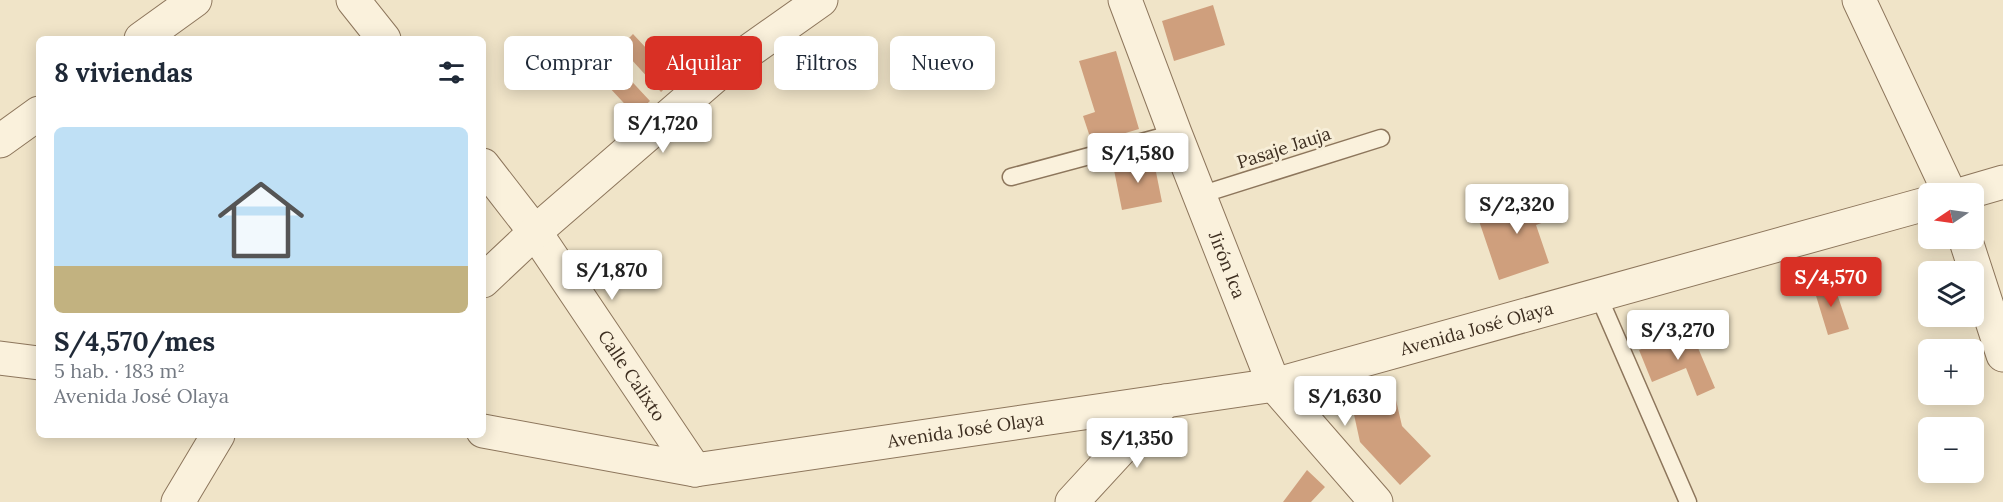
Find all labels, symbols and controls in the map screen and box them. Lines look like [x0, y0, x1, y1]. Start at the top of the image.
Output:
chip: Comprar [504, 36, 633, 90]
chip: Alquilar [645, 36, 762, 90]
chip: Filtros [774, 36, 878, 90]
chip: Nuevo [890, 36, 995, 90]
text: 8 viviendas [54, 56, 193, 89]
icon: filters [435, 56, 468, 89]
pin: S/1,720 [608, 103, 718, 154]
text: S/1,720 [628, 110, 698, 135]
street label: Pasaje Jauja [1234, 122, 1334, 173]
pin: S/1,580 [1083, 133, 1193, 184]
text: S/1,580 [1101, 140, 1175, 165]
icon: home [207, 166, 315, 274]
north arrow [1918, 183, 1984, 249]
map controls [1918, 183, 1984, 483]
pin: S/2,320 [1462, 184, 1572, 235]
text: S/2,320 [1479, 191, 1555, 216]
street label: Jirón Ica [1203, 227, 1251, 302]
pin: S/1,870 [557, 250, 667, 301]
text: S/1,870 [576, 257, 648, 282]
pin: S/4,570 [1776, 257, 1886, 308]
button: layers [1918, 261, 1984, 327]
text: S/4,570 [1795, 264, 1867, 289]
street label: Avenida José Olaya [1396, 296, 1555, 361]
pin: S/3,270 [1623, 310, 1733, 361]
text: S/3,270 [1641, 317, 1715, 342]
text: S/4,570/mes [54, 325, 215, 358]
street label: Calle Calixto [593, 325, 671, 425]
button: + [1918, 339, 1984, 405]
text: 5 hab. · 183 m² [54, 358, 185, 383]
pin: S/1,630 [1290, 376, 1400, 427]
text: Avenida José Olaya [54, 383, 229, 408]
text: S/1,630 [1308, 383, 1382, 408]
street label: Avenida José Olaya [885, 407, 1045, 453]
button: − [1918, 417, 1984, 483]
pin: S/1,350 [1082, 418, 1192, 469]
text: S/1,350 [1101, 425, 1173, 450]

